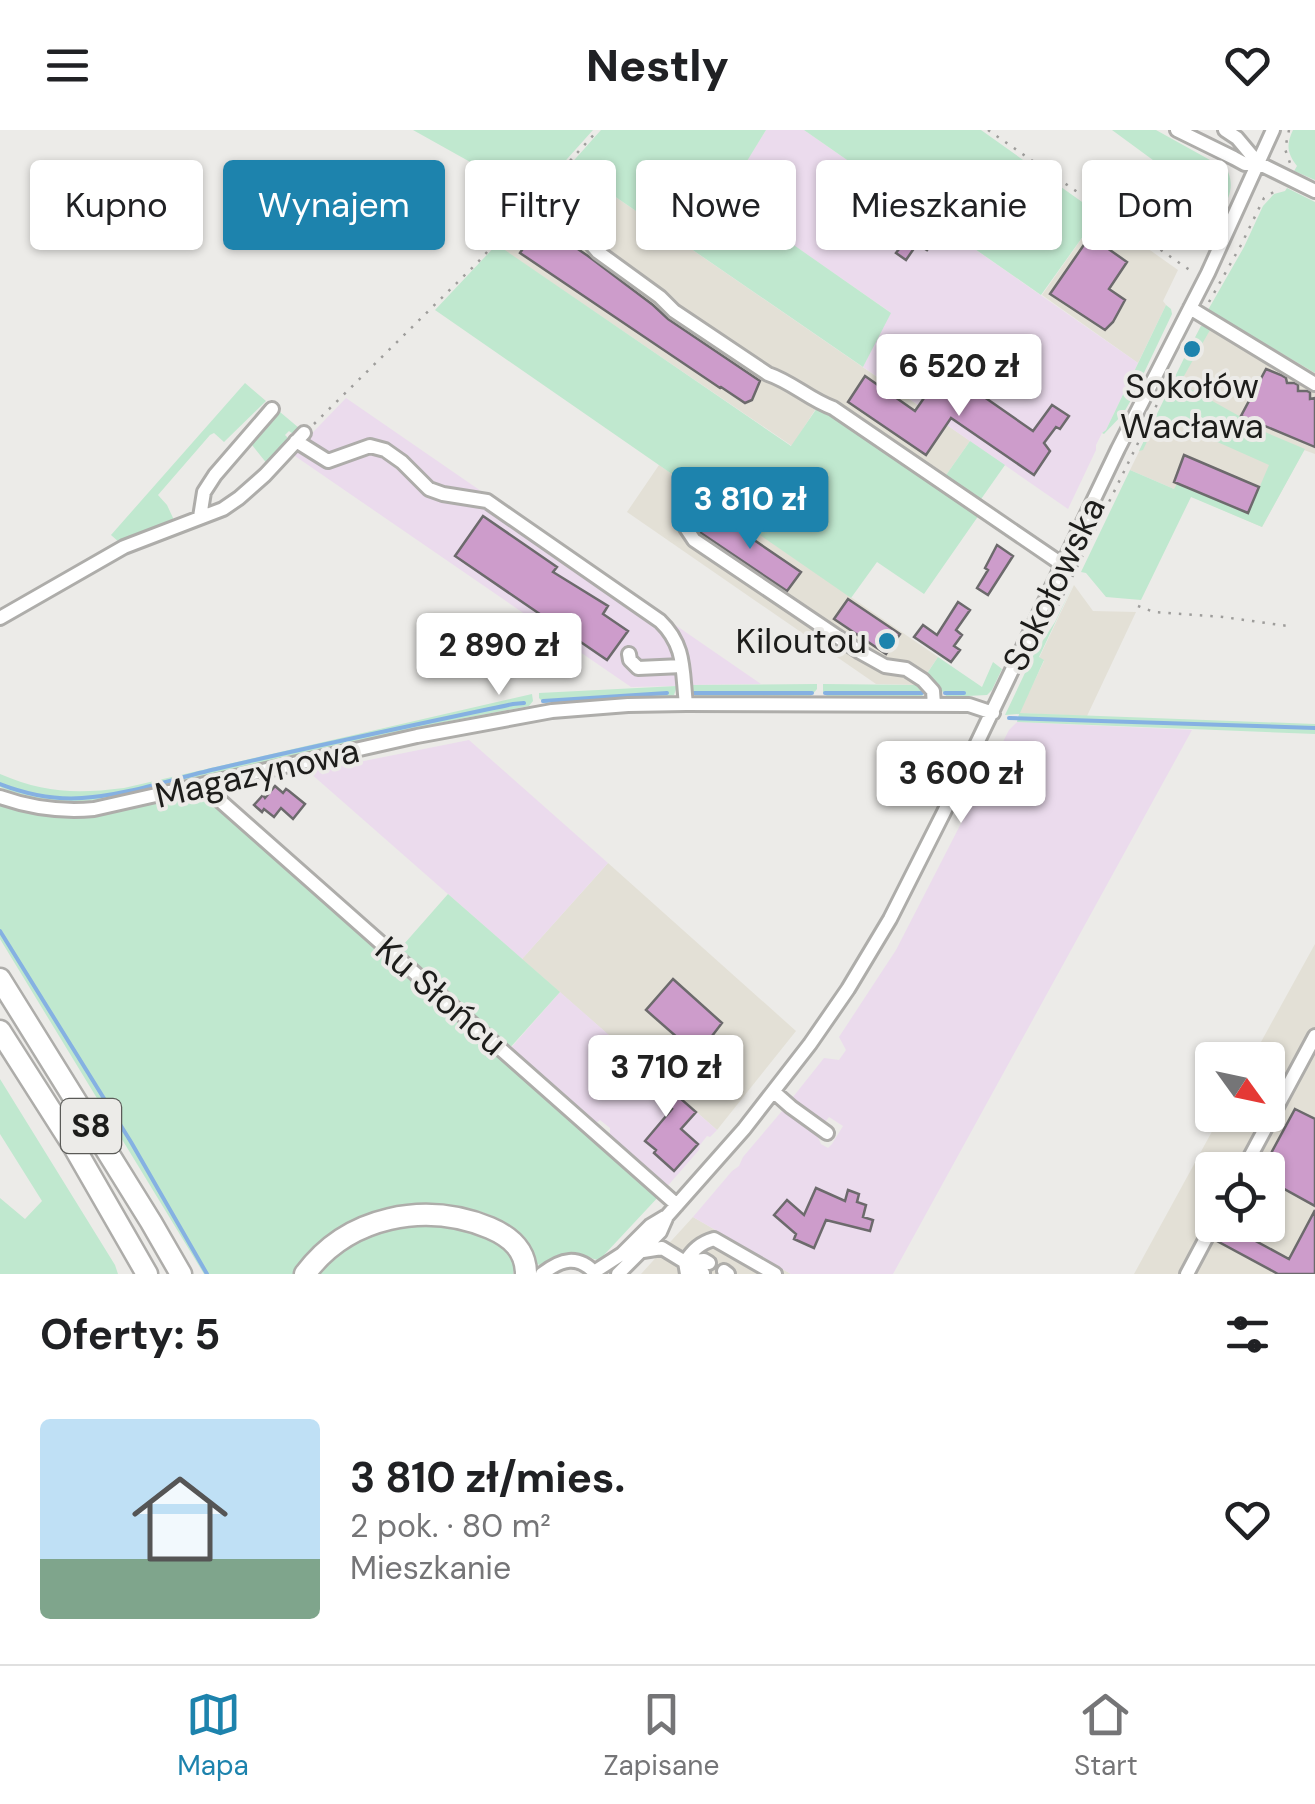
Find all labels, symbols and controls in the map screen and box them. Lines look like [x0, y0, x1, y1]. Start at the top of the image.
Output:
text: Nestly [586, 36, 729, 95]
icon: menu [40, 38, 95, 93]
icon: heart [1220, 38, 1275, 93]
chip: Kupno [30, 160, 203, 250]
chip: Wynajem [223, 160, 445, 250]
chip: Filtry [465, 160, 616, 250]
chip: Nowe [636, 160, 796, 250]
chip: Mieszkanie [816, 160, 1062, 250]
chip: Dom [1082, 160, 1228, 250]
pin: 6 520 zł [856, 334, 1062, 419]
marker: Sokołów Wacława [1181, 338, 1203, 360]
text: 6 520 zł [899, 345, 1020, 387]
place label: Sokołów Wacława [1120, 363, 1264, 449]
pin: 3 810 zł [647, 467, 853, 552]
text: 3 810 zł [693, 478, 807, 520]
street label: Sokołowska [992, 489, 1116, 679]
pin: 2 890 zł [396, 613, 602, 698]
place label: Kiloutou [736, 618, 867, 664]
text: 2 890 zł [439, 624, 559, 666]
marker: Kiloutou [876, 630, 898, 652]
street label: Magazynowa [151, 727, 363, 819]
pin: 3 600 zł [858, 741, 1064, 826]
text: 3 600 zł [899, 752, 1023, 794]
street label: Ku Słońcu [366, 926, 516, 1066]
pin: 3 710 zł [563, 1035, 769, 1120]
north arrow [1195, 1042, 1285, 1132]
map controls [1195, 1042, 1285, 1242]
text: 3 710 zł [610, 1046, 722, 1088]
road number: S8 [61, 1099, 121, 1153]
button: locate [1195, 1152, 1285, 1242]
text: Oferty: 5 [40, 1307, 220, 1362]
icon: filters [1220, 1307, 1275, 1362]
text: 3 810 zł/mies. [350, 1450, 625, 1505]
icon: home [120, 1459, 240, 1579]
icon: heart [1220, 1492, 1275, 1547]
text: 2 pok. · 80 m² [350, 1505, 551, 1547]
text: Mieszkanie [350, 1547, 511, 1589]
tab: Mapa [177, 1687, 249, 1784]
tab: Zapisane [603, 1687, 719, 1784]
tab: Start [1074, 1687, 1138, 1784]

